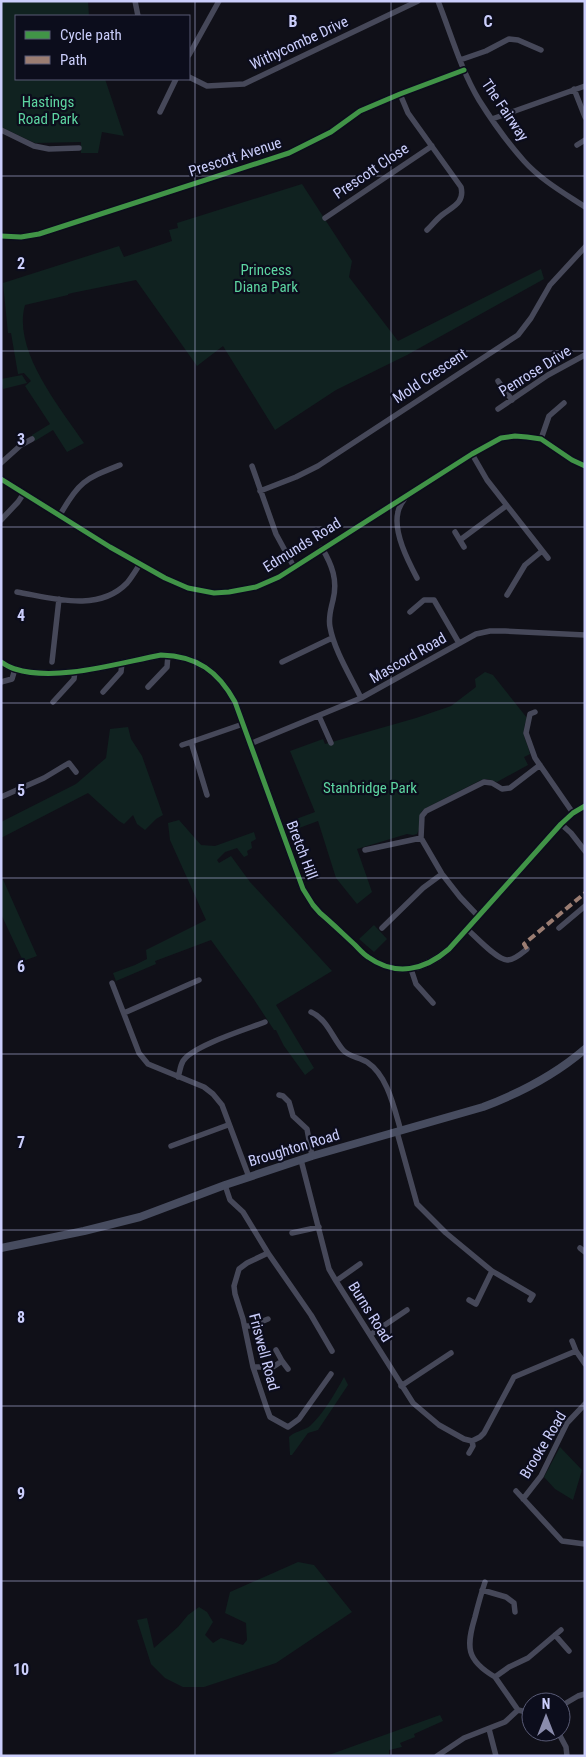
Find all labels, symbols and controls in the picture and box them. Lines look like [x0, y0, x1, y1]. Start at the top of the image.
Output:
street label: Withycombe Drive [247, 12, 351, 74]
text: B [289, 12, 298, 31]
text: C [483, 12, 493, 31]
legend [15, 15, 190, 80]
text: Cycle path [60, 26, 122, 44]
text: Path [60, 51, 87, 69]
street label: The Fairway [478, 76, 532, 144]
park label: Hastings Road Park [18, 93, 78, 128]
street label: Prescott Avenue [186, 134, 284, 180]
street label: Prescott Close [330, 139, 412, 203]
text: 2 [17, 254, 25, 273]
park label: Princess Diana Park [234, 261, 298, 296]
street label: Penrose Drive [496, 342, 574, 400]
street label: Mold Crescent [389, 345, 471, 407]
text: 3 [17, 430, 25, 449]
street label: Edmunds Road [260, 514, 344, 576]
text: 4 [17, 606, 25, 625]
street label: Mascord Road [367, 629, 449, 687]
park label: Stanbridge Park [323, 779, 417, 797]
text: 5 [17, 781, 25, 800]
street label: Bretch Hill [283, 818, 321, 882]
text: 6 [17, 957, 25, 976]
street label: Broughton Road [246, 1126, 342, 1170]
text: 7 [17, 1133, 25, 1152]
street label: Burns Road [344, 1279, 396, 1345]
text: 8 [17, 1308, 25, 1327]
street label: Friswell Road [245, 1311, 283, 1393]
street label: Brooke Road [516, 1408, 570, 1482]
text: 9 [17, 1484, 25, 1503]
text: 10 [13, 1660, 29, 1679]
north arrow [521, 1692, 571, 1742]
text: N [542, 1696, 550, 1712]

